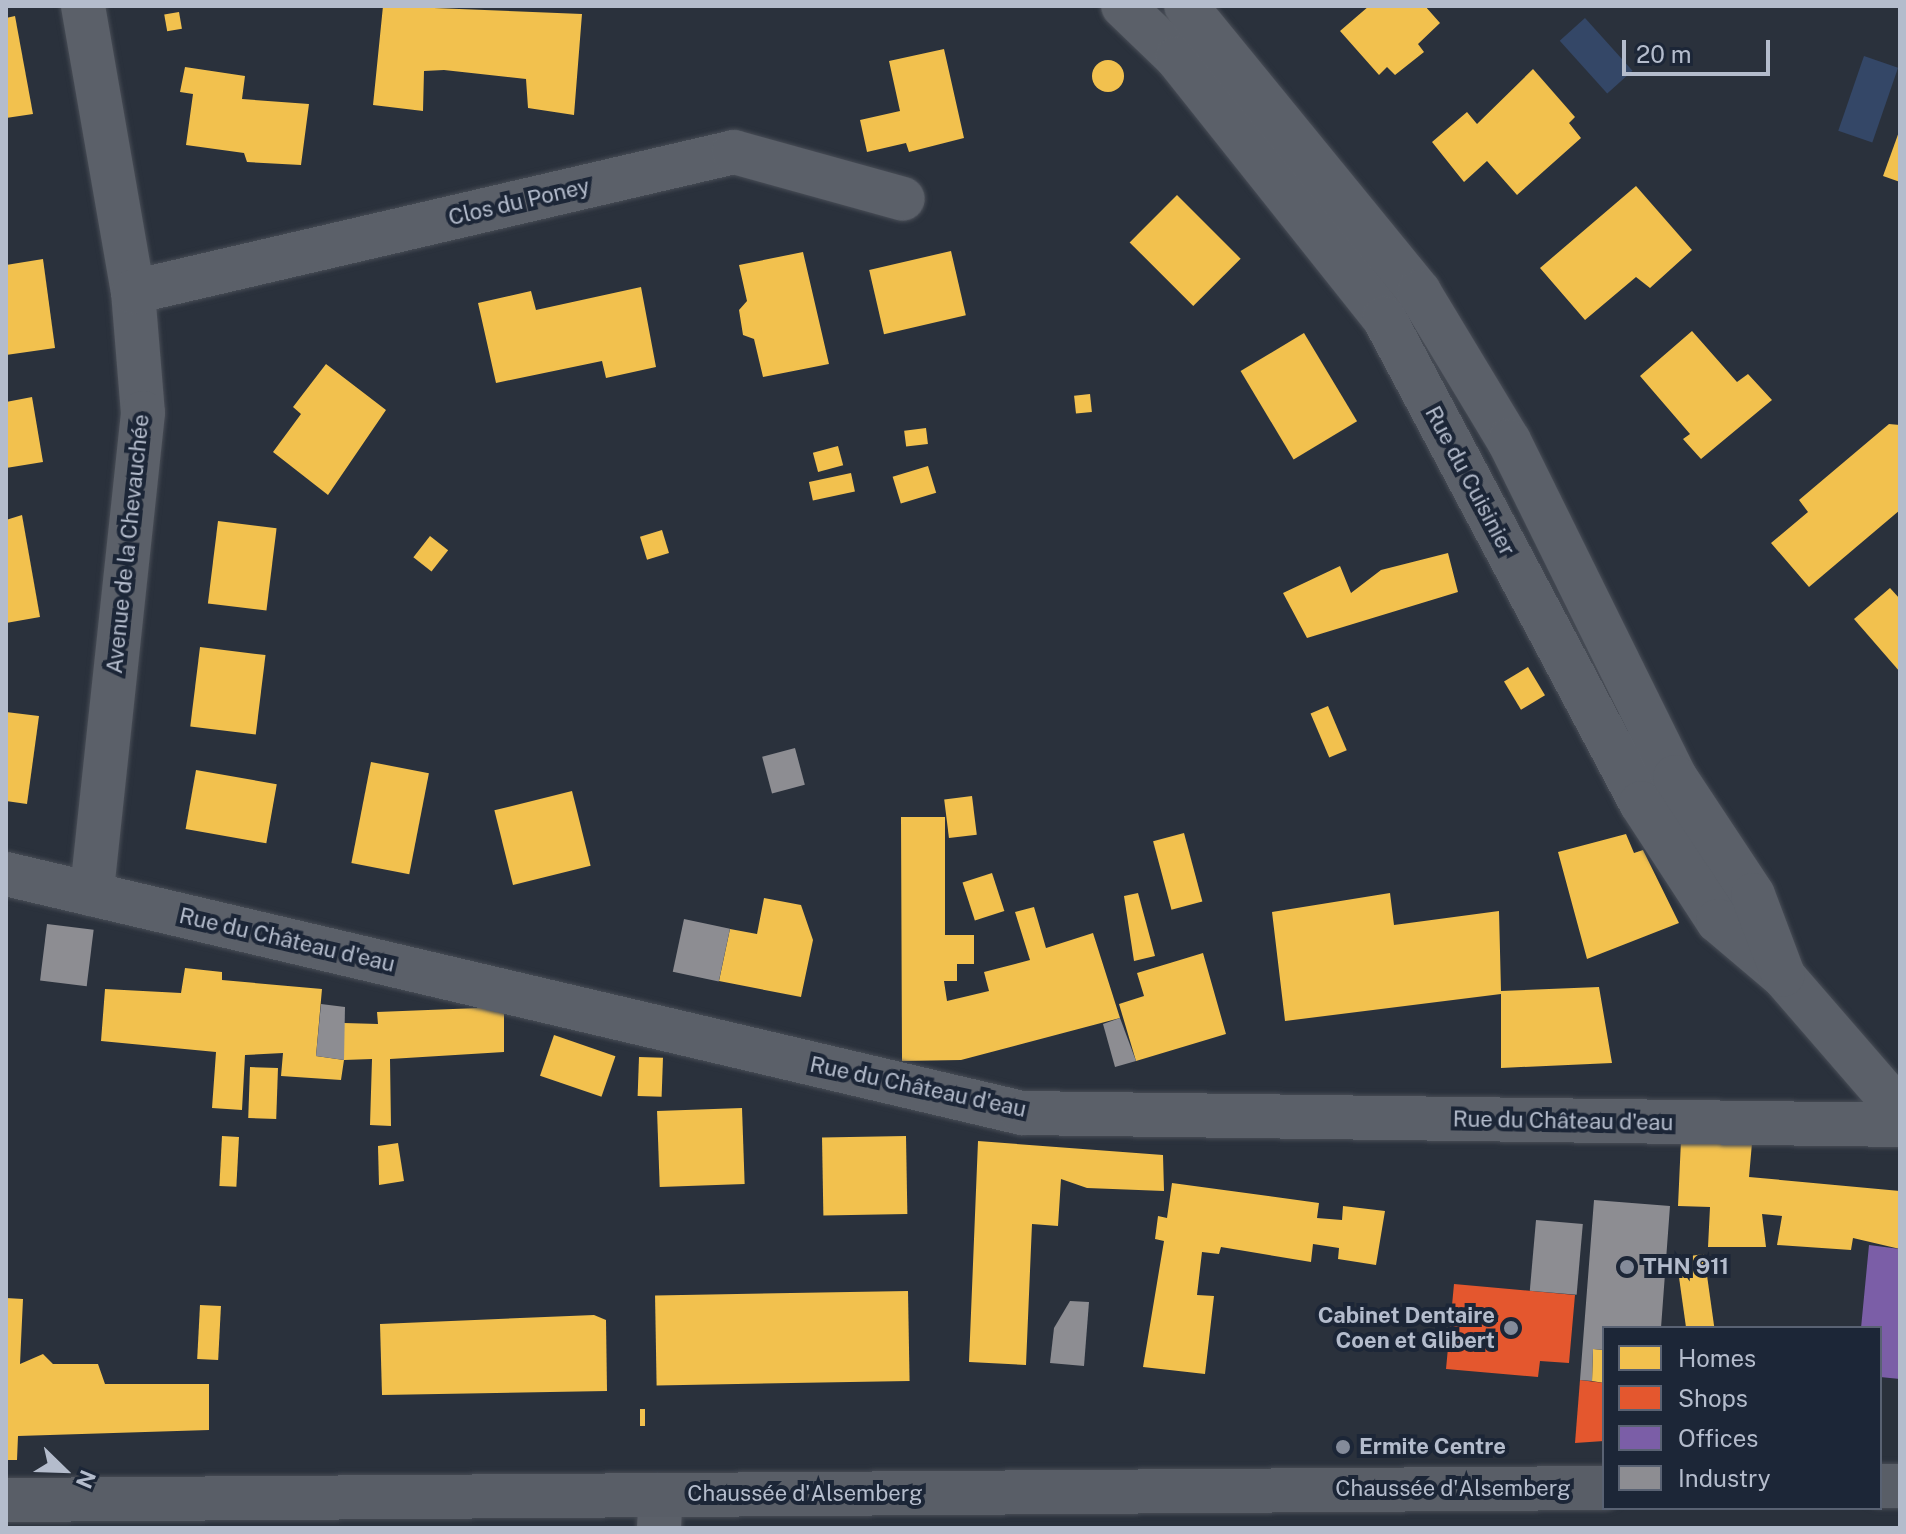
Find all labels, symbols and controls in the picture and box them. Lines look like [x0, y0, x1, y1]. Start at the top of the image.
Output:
scale bar [1626, 24, 1774, 74]
text: 20 m [1636, 40, 1692, 68]
street label: Clos du Poney [446, 173, 592, 231]
street label: Rue du Cuisinier [1419, 402, 1521, 560]
street label: Avenue de la Chevauchée [101, 413, 155, 675]
street label: Rue du Château d'eau [176, 902, 398, 978]
street label: Rue du Château d'eau [807, 1051, 1029, 1123]
street label: Rue du Château d'eau [1452, 1106, 1674, 1136]
place label: THN 911 [1643, 1254, 1729, 1280]
marker: THN 911 [1618, 1258, 1636, 1276]
place label: Cabinet Dentaire Coen et Glibert [1318, 1302, 1495, 1354]
marker: Cabinet Dentaire Coen et Glibert [1502, 1319, 1520, 1337]
legend [1602, 1326, 1882, 1510]
text: Homes [1678, 1344, 1756, 1372]
text: Shops [1678, 1384, 1748, 1412]
text: Offices [1678, 1424, 1758, 1452]
north arrow [24, 1430, 104, 1510]
place label: Ermite Centre [1359, 1434, 1506, 1460]
marker: Ermite Centre [1334, 1438, 1352, 1456]
text: Industry [1678, 1464, 1771, 1492]
text: N [71, 1466, 101, 1492]
street label: Chaussée d'Alsemberg [1335, 1476, 1571, 1502]
street label: Chaussée d'Alsemberg [687, 1481, 923, 1507]

